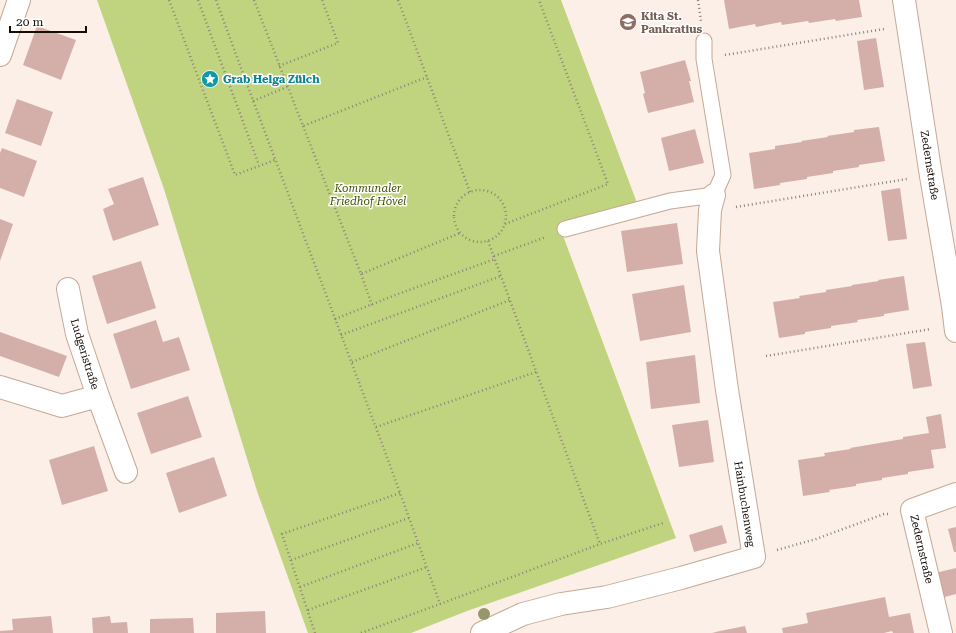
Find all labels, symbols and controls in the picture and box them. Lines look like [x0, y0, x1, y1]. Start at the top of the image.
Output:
scale bar [10, 8, 86, 34]
place label: Kita St. Pankratius [641, 10, 702, 36]
school or university icon: Kita St. Pankratius [618, 12, 638, 32]
text: 20 m [16, 15, 43, 29]
place icon: Grab Helga Zülch [200, 69, 220, 89]
place label: Grab Helga Zülch [223, 73, 320, 86]
street label: Zedernstraße [918, 129, 941, 201]
park label: Kommunaler Friedhof Hövel [329, 182, 406, 208]
street label: Ludgeristraße [68, 317, 101, 391]
street label: Hainbuchenweg [731, 460, 758, 549]
street label: Zedernstraße [907, 513, 936, 585]

